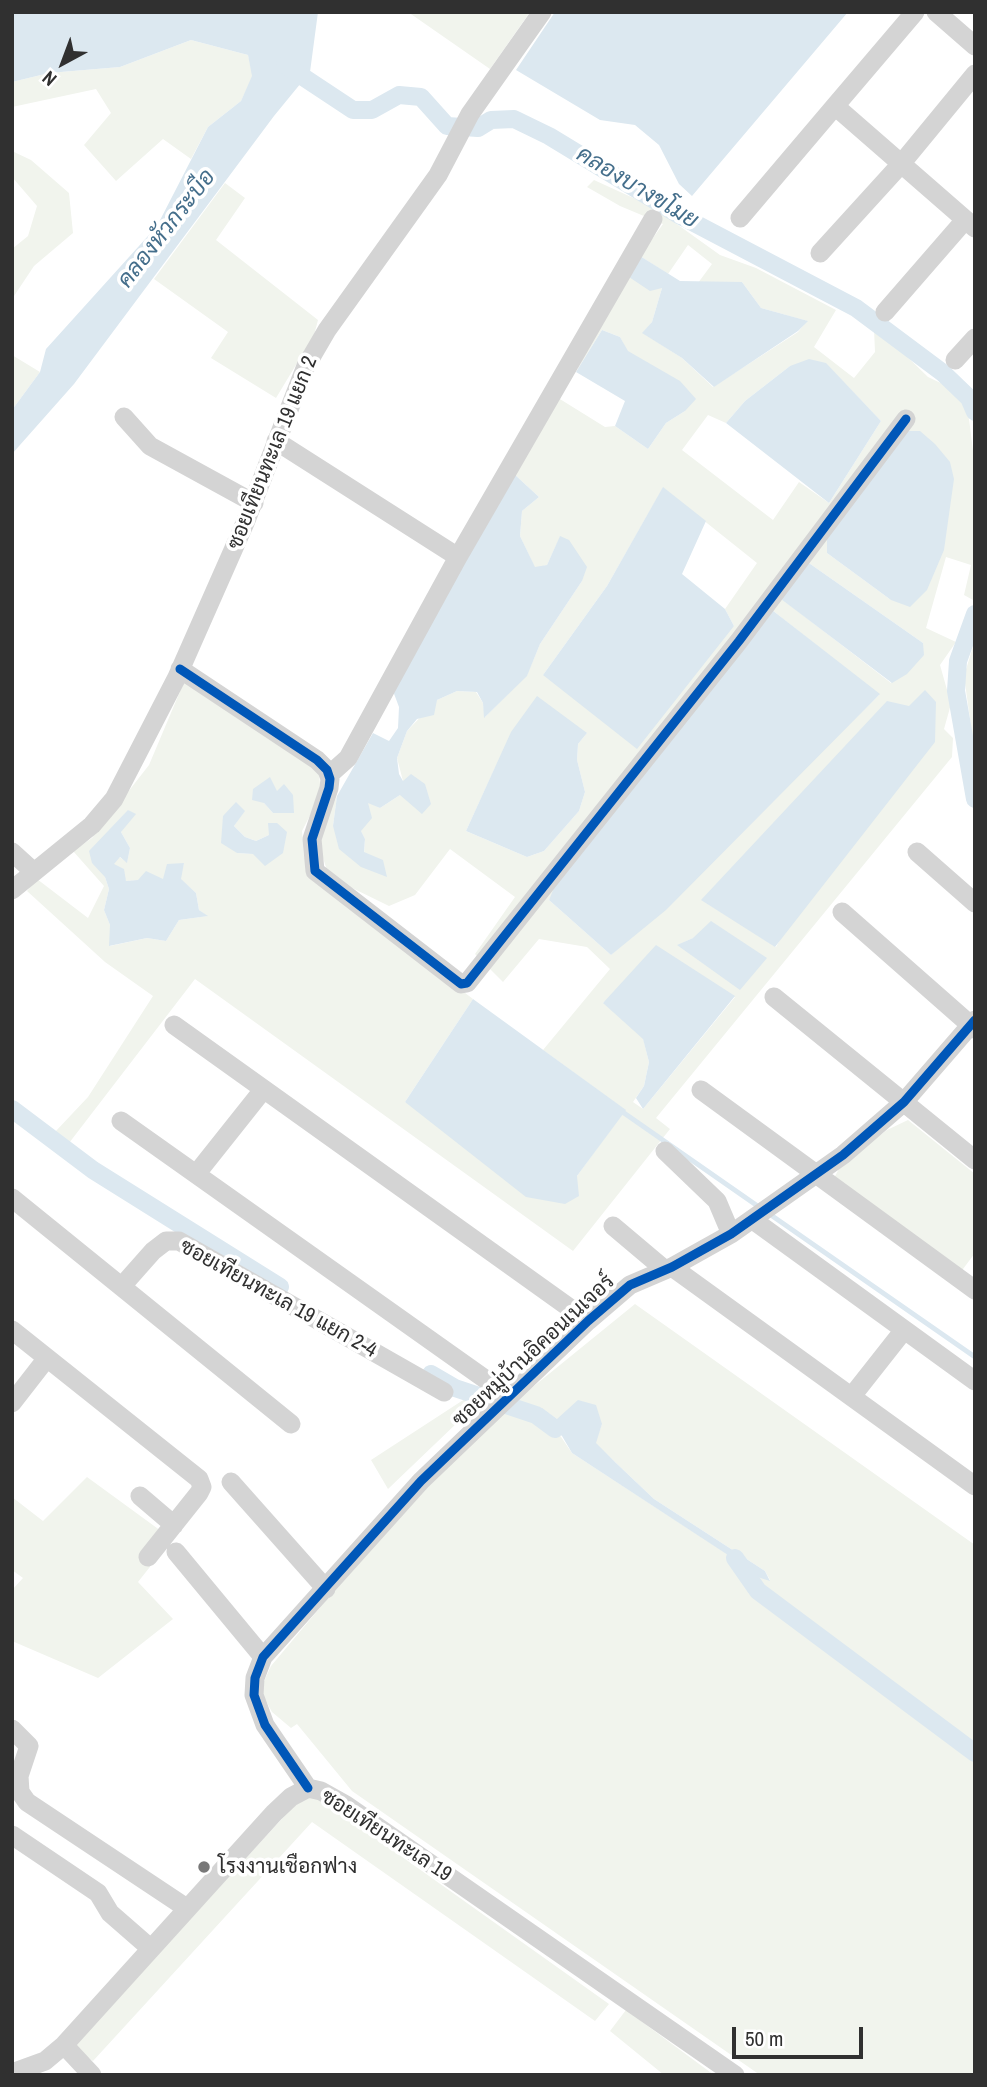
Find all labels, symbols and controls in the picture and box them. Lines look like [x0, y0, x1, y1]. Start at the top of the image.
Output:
north arrow [28, 28, 98, 98]
text: N [36, 65, 62, 92]
water label: คลองบางขโมย [571, 141, 703, 235]
water label: คลองหัวกระบือ [112, 164, 222, 294]
street label: ซอยเทียนทะเล 19 แยก 2 [223, 353, 323, 553]
street label: ซอยเทียนทะเล 19 แยก 2-4 [175, 1234, 381, 1364]
street label: ซอยหมู่บ้านอิคอนเนเจอร์ [448, 1270, 620, 1432]
street label: ซอยเทียนทะเล 19 [316, 1784, 456, 1888]
place label: โรงงานเชือกฟาง [218, 1854, 357, 1880]
marker: โรงงานเชือกฟาง [196, 1859, 212, 1875]
scale bar [735, 2014, 866, 2058]
text: 50 m [745, 2024, 783, 2053]

